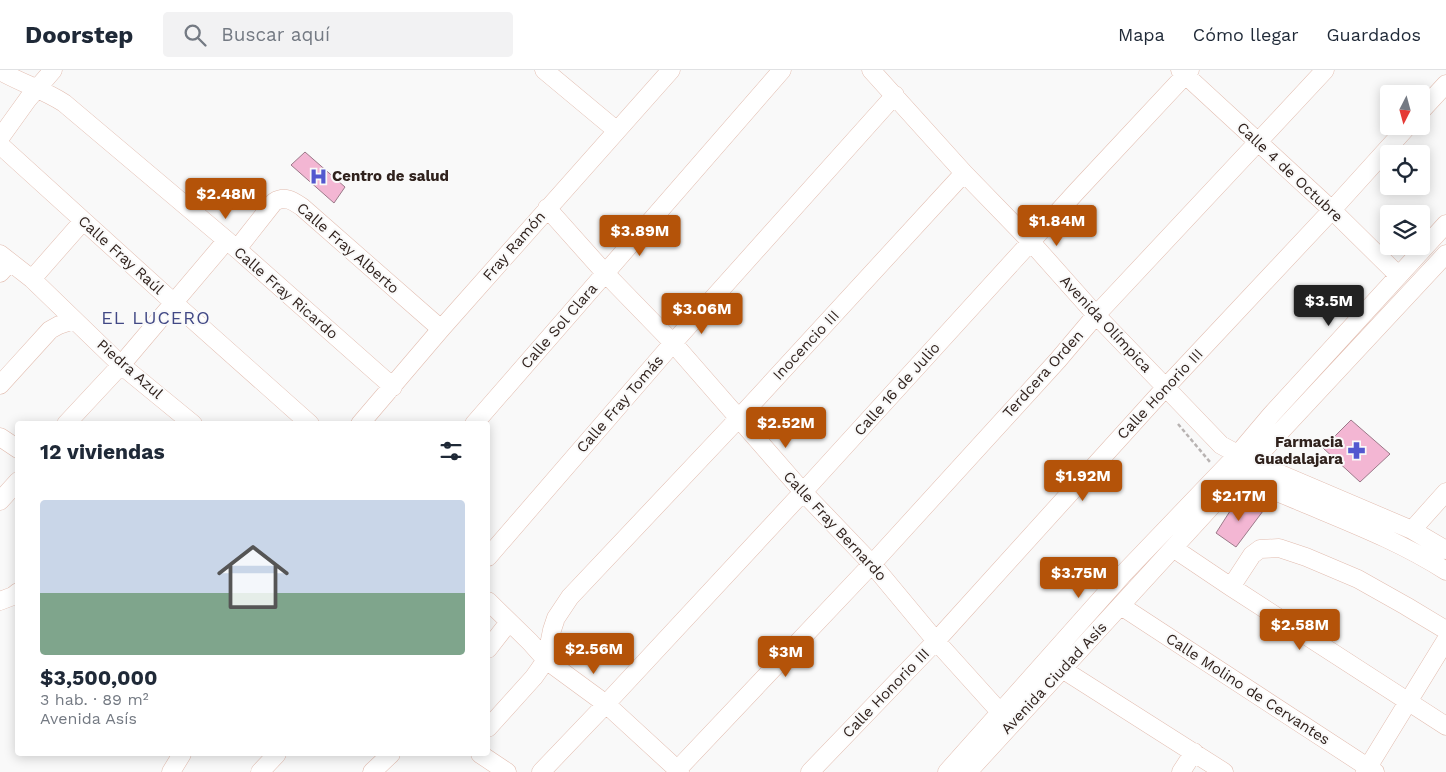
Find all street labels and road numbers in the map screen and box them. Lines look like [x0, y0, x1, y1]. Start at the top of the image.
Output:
street label: Calle 4 de Octubre [1233, 118, 1347, 226]
street label: Calle Fray Alberto [293, 199, 403, 297]
street label: Fray Ramón [479, 208, 549, 284]
street label: Calle Fray Raúl [74, 212, 168, 298]
street label: Calle Fray Ricardo [230, 243, 342, 343]
street label: Avenida Olímpica [1056, 272, 1156, 377]
street label: Calle Sol Clara [517, 279, 601, 372]
street label: Inocencio III [769, 306, 843, 384]
street label: Terdcera Orden [999, 326, 1087, 422]
street label: Piedra Azul [93, 335, 167, 403]
street label: Calle 16 de Julio [850, 339, 944, 439]
street label: Calle Honorio III [1113, 345, 1207, 443]
street label: Calle Fray Tomás [573, 351, 667, 456]
street label: Calle Fray Bernardo [780, 467, 890, 585]
street label: Avenida Ciudad Asís [997, 618, 1111, 738]
street label: Calle Molino de Cervantes [1163, 629, 1333, 749]
street label: Calle Honorio III [839, 645, 933, 741]

